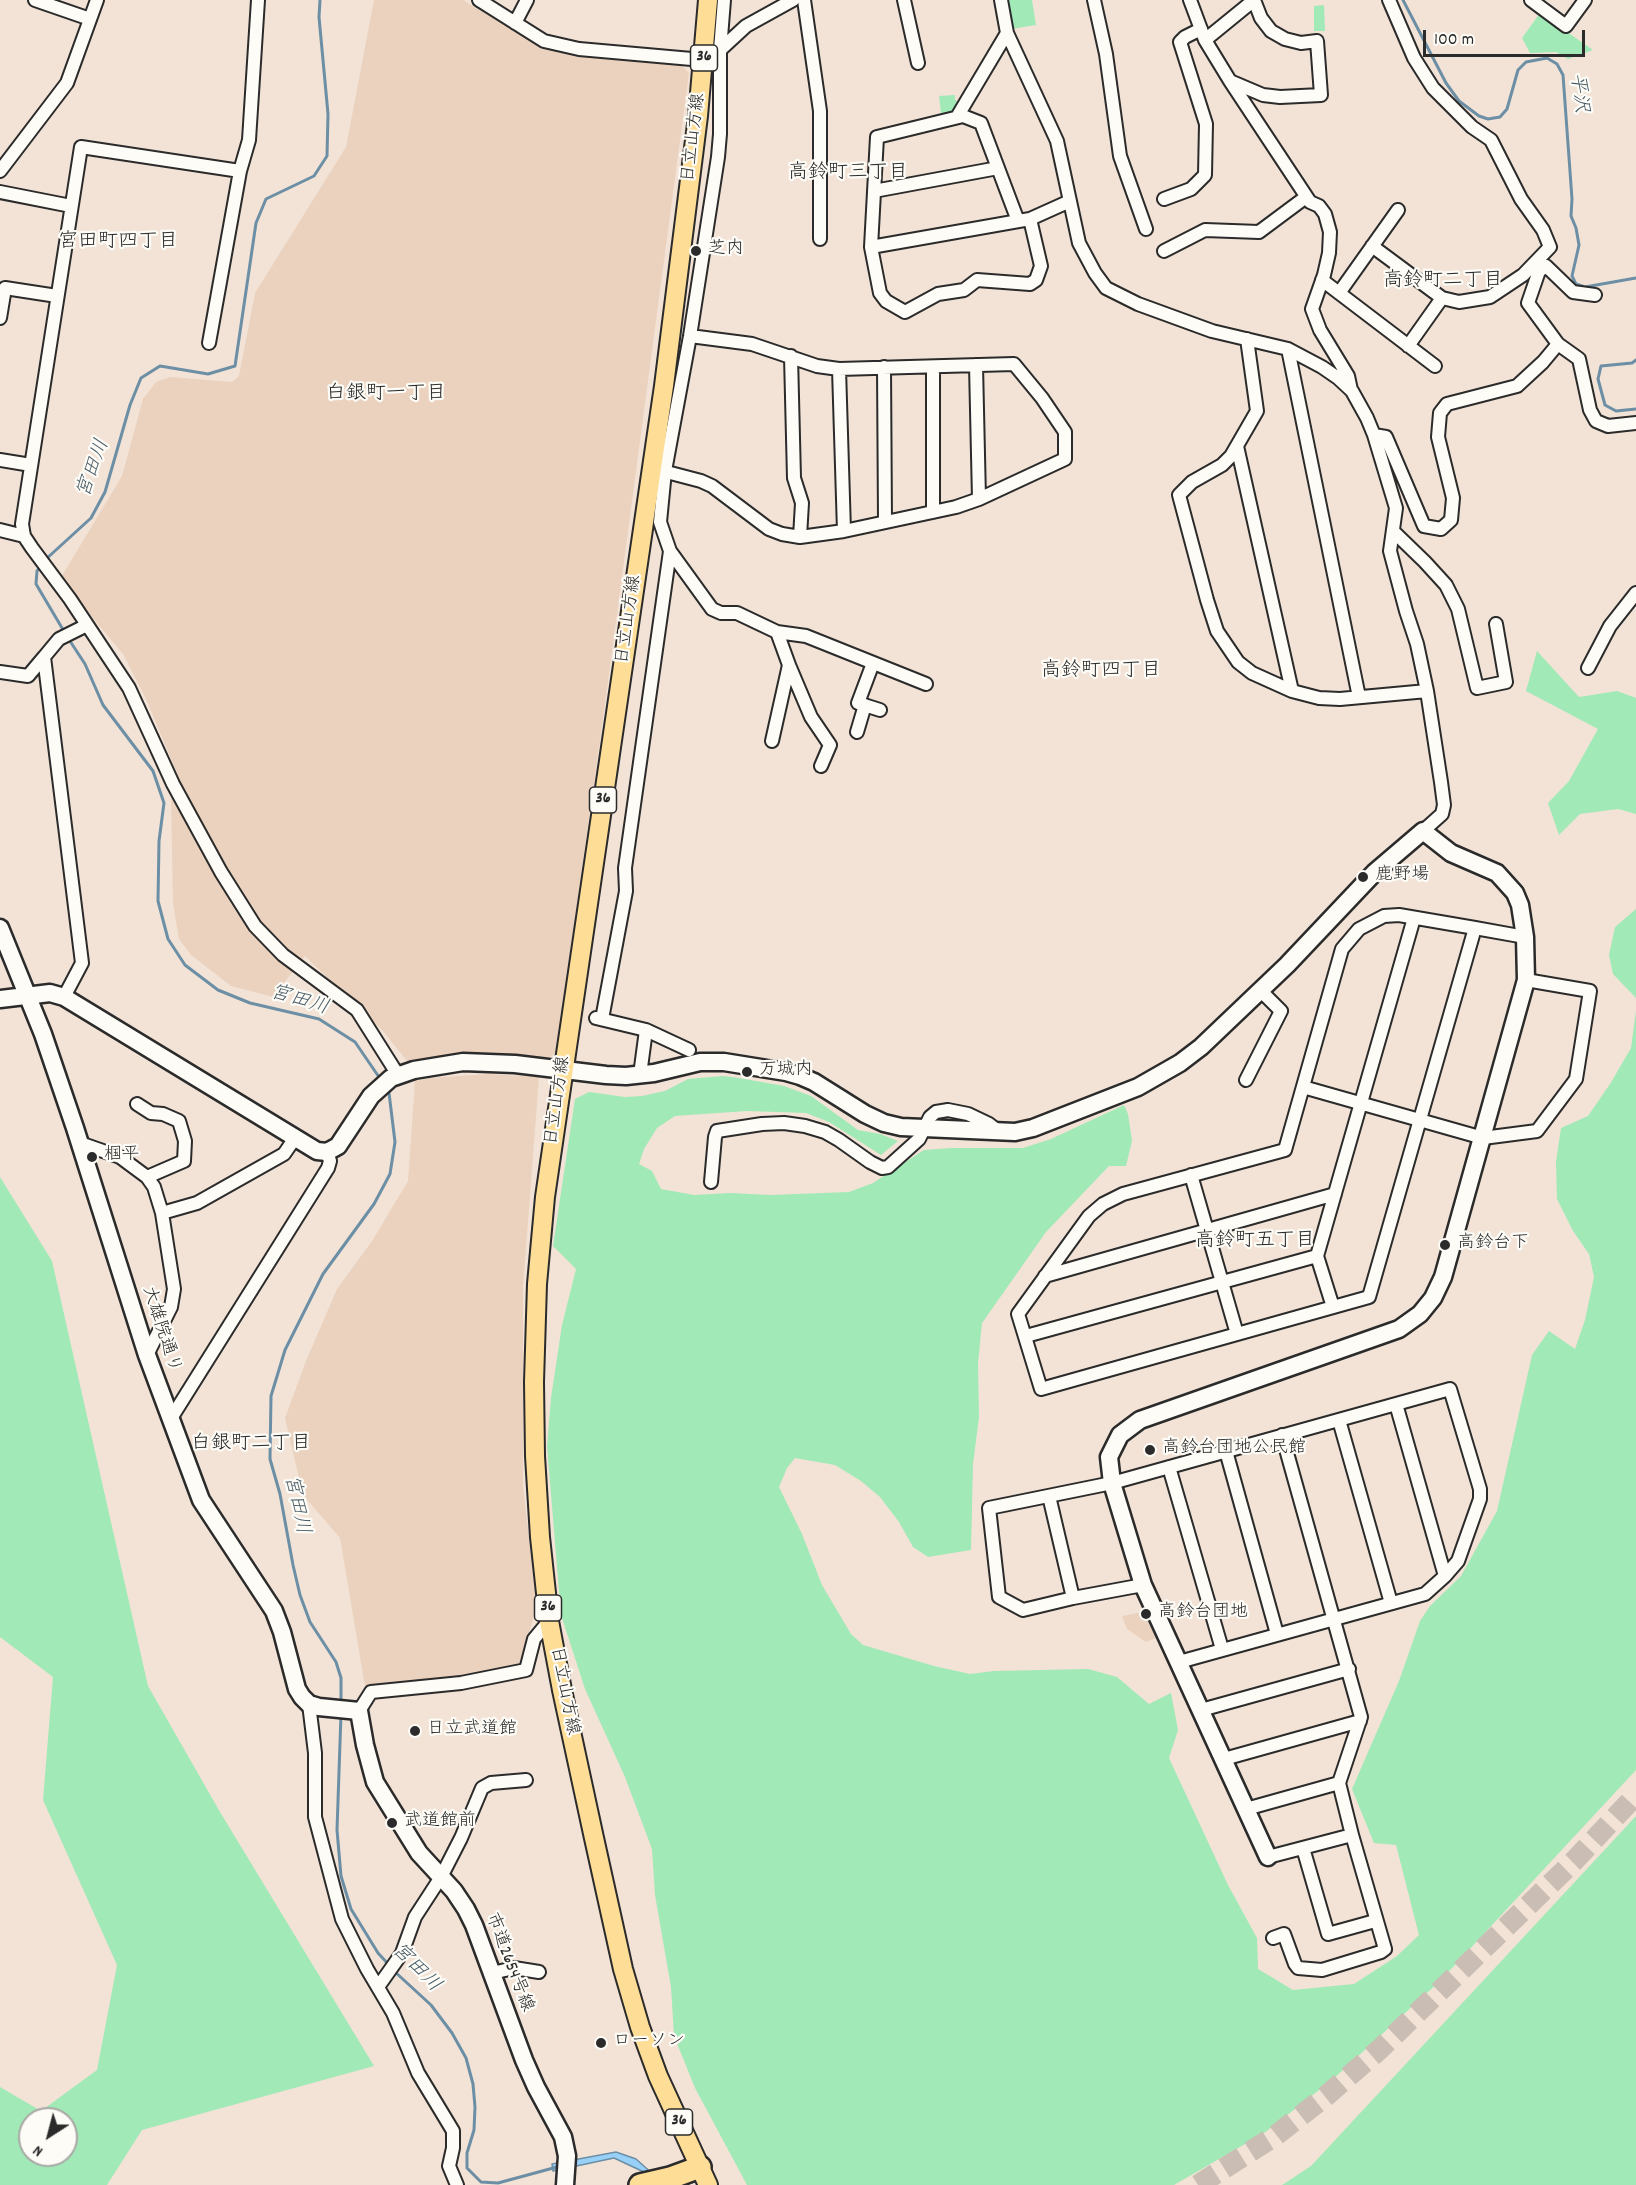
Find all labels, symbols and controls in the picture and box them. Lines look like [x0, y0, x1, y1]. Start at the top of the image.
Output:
scale bar [1426, 18, 1588, 56]
text: 100 m [1434, 28, 1474, 53]
road number: 36 [690, 45, 718, 71]
water label: 平沢 [1562, 72, 1592, 114]
street label: 日立山方線 [679, 92, 711, 184]
district label: 高鈴町三丁目 [788, 162, 908, 186]
district label: 宮田町四丁目 [58, 231, 178, 255]
place label: 芝内 [708, 240, 744, 262]
marker: 芝内 [689, 244, 703, 258]
district label: 高鈴町二丁目 [1383, 270, 1503, 294]
district label: 白銀町一丁目 [326, 383, 446, 407]
water label: 宮田川 [73, 437, 117, 501]
street label: 日立山方線 [613, 574, 647, 666]
district label: 高鈴町四丁目 [1041, 660, 1161, 684]
road number: 36 [590, 787, 616, 813]
place label: 鹿野場 [1375, 866, 1429, 888]
marker: 鹿野場 [1356, 870, 1370, 884]
water label: 宮田川 [267, 982, 331, 1022]
street label: 日立山方線 [542, 1055, 576, 1147]
place label: 万城内 [759, 1061, 813, 1083]
marker: 万城内 [740, 1065, 754, 1079]
place label: 椢平 [104, 1146, 140, 1168]
marker: 椢平 [85, 1150, 99, 1164]
district label: 高鈴町五丁目 [1195, 1230, 1315, 1254]
place label: 高鈴台下 [1457, 1234, 1529, 1256]
marker: 高鈴台下 [1438, 1238, 1452, 1252]
street label: 大雄院通り [136, 1284, 184, 1376]
district label: 白銀町二丁目 [191, 1433, 311, 1457]
place label: 高鈴台団地公民館 [1162, 1439, 1306, 1461]
marker: 高鈴台団地公民館 [1143, 1443, 1157, 1457]
water label: 宮田川 [277, 1473, 313, 1537]
road number: 36 [534, 1595, 562, 1621]
place label: 高鈴台団地 [1158, 1603, 1248, 1625]
marker: 高鈴台団地 [1139, 1607, 1153, 1621]
street label: 日立山方線 [544, 1645, 582, 1737]
place label: 日立武道館 [427, 1720, 517, 1742]
marker: 日立武道館 [408, 1724, 422, 1738]
place label: 武道館前 [404, 1812, 476, 1834]
marker: 武道館前 [385, 1816, 399, 1830]
street label: 市道2654号線 [479, 1910, 537, 2016]
water label: 宮田川 [385, 1939, 445, 1999]
place label: ローソン [613, 2032, 685, 2054]
marker: ローソン [594, 2036, 608, 2050]
north arrow [18, 2107, 78, 2167]
road number: 36 [666, 2109, 692, 2135]
text: N [28, 2139, 48, 2162]

